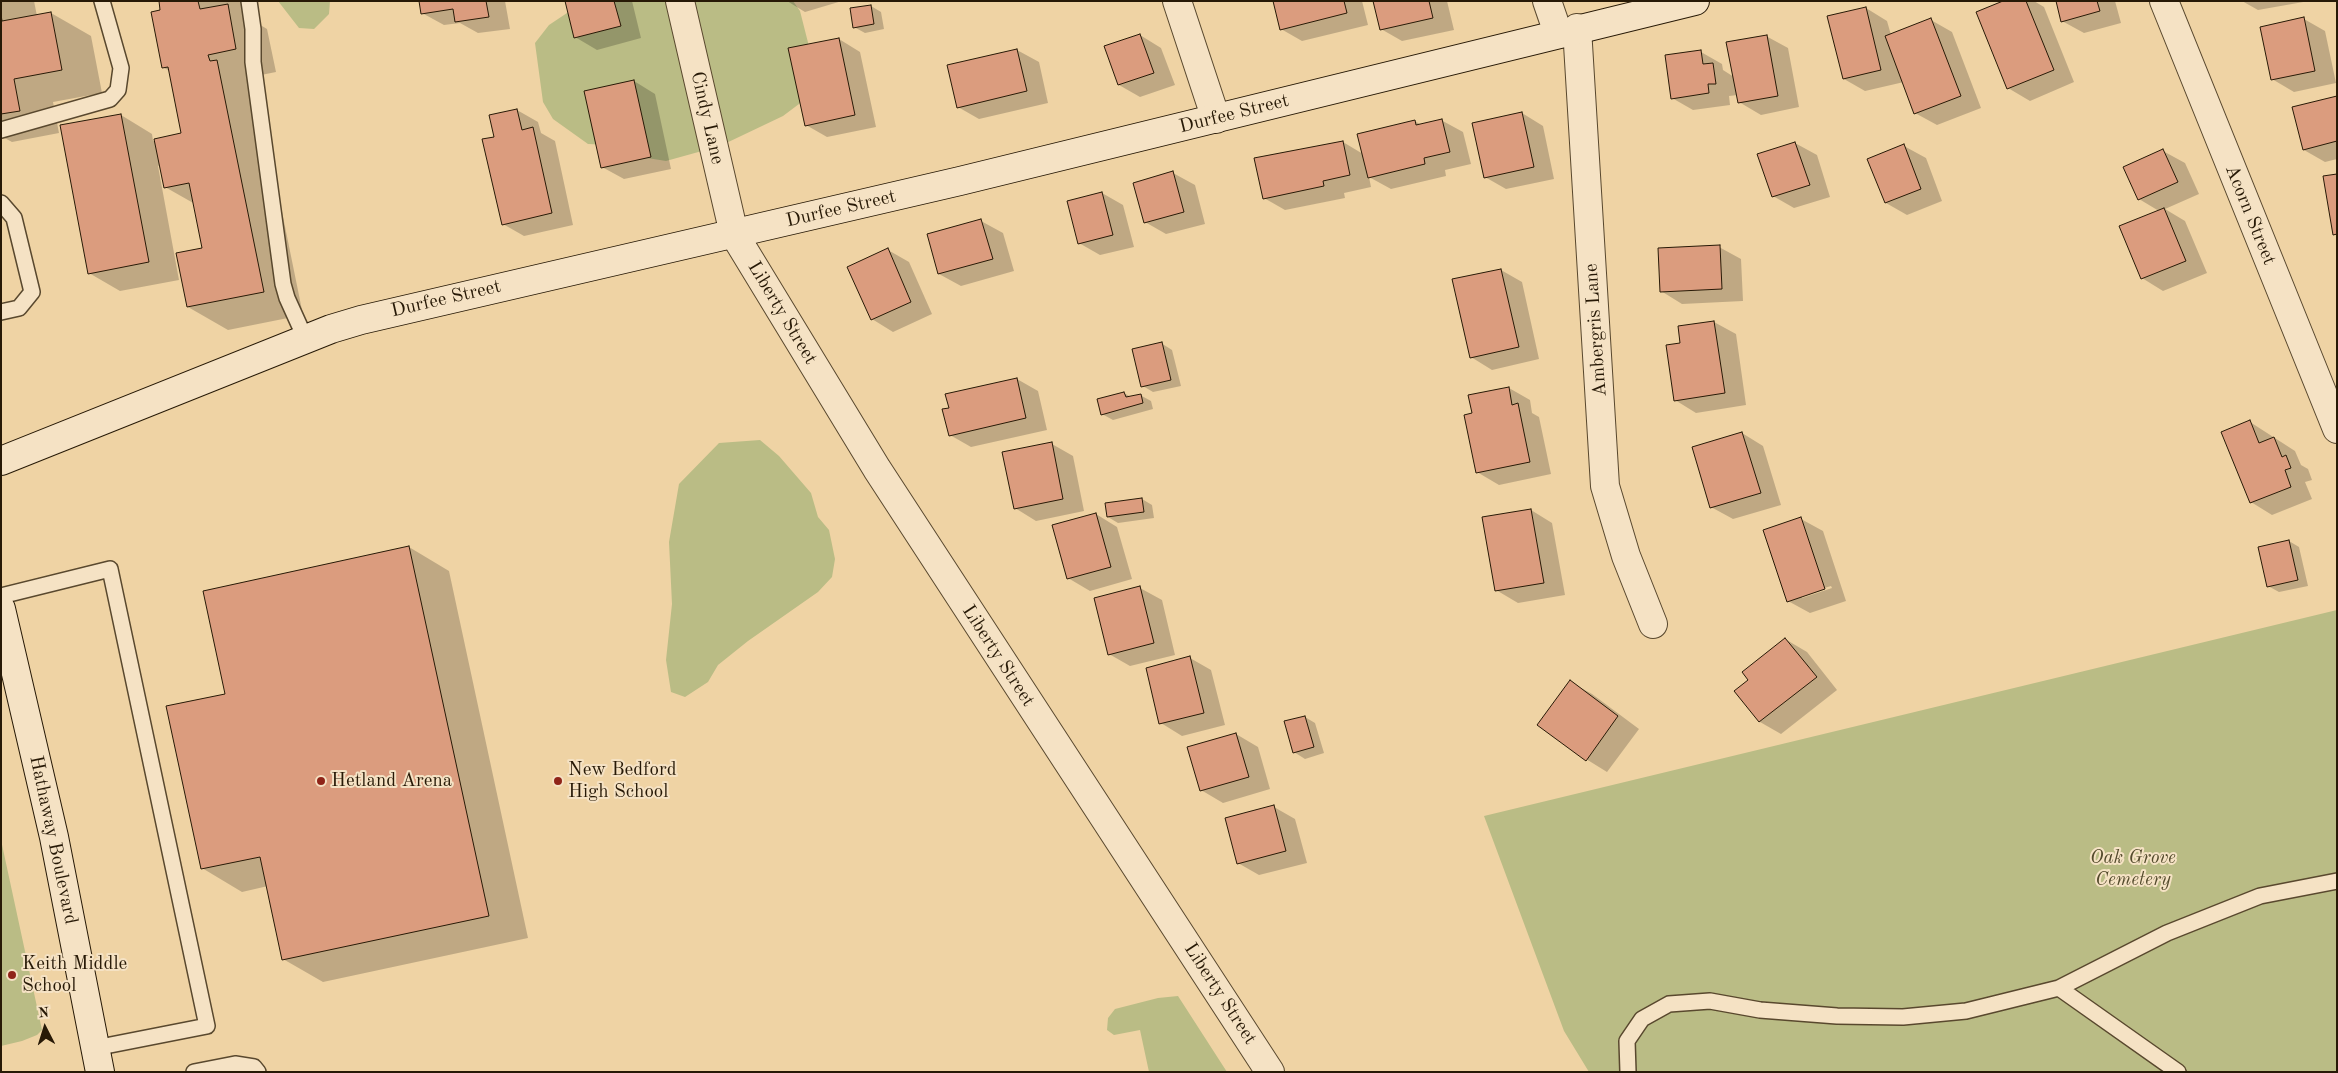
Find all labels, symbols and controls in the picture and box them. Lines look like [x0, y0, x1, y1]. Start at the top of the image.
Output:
street label: Cindy Lane [685, 69, 729, 167]
street label: Durfee Street [1177, 89, 1291, 139]
street label: Acorn Street [2220, 162, 2280, 268]
street label: Durfee Street [784, 185, 898, 233]
street label: Liberty Street [742, 257, 822, 369]
street label: Ambergris Lane [1580, 263, 1612, 397]
street label: Durfee Street [389, 275, 503, 323]
street label: Liberty Street [957, 601, 1039, 711]
street label: Hathaway Boulevard [24, 754, 82, 926]
place label: New Bedford High School [568, 759, 677, 803]
place label: Hetland Arena [331, 770, 452, 792]
marker: Hetland Arena [315, 775, 327, 787]
marker: New Bedford High School [552, 775, 564, 787]
park label: Oak Grove Cemetery [2090, 847, 2176, 891]
street label: Liberty Street [1179, 939, 1261, 1049]
place label: Keith Middle School [22, 953, 127, 997]
marker: Keith Middle School [6, 969, 18, 981]
north arrow [20, 1003, 70, 1053]
text: N [38, 1006, 50, 1020]

